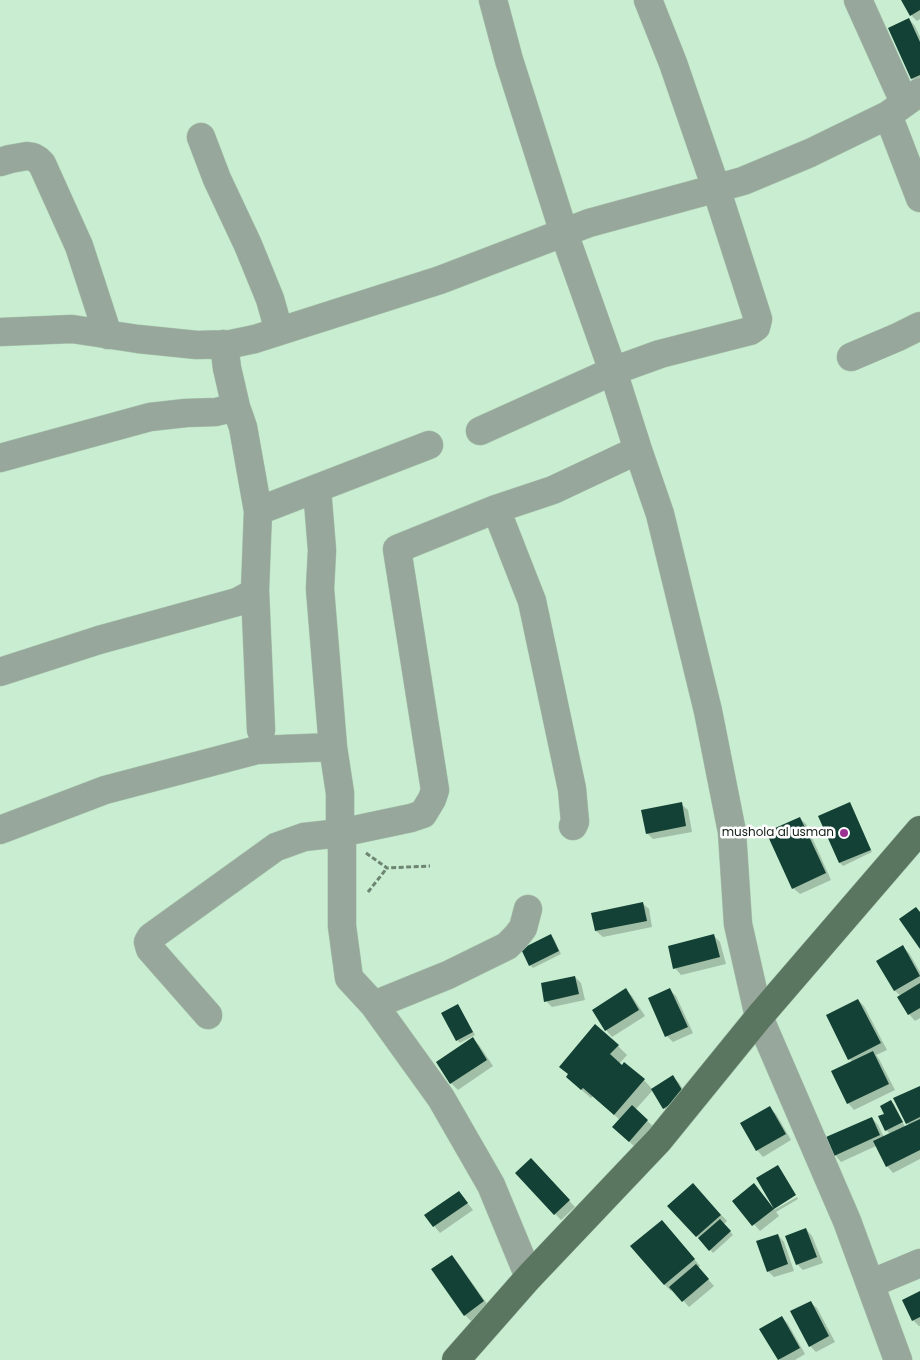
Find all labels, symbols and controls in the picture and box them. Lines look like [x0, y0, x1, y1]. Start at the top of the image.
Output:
place label: mushola al usman [722, 826, 834, 840]
marker: mushola al usman [838, 827, 850, 839]

